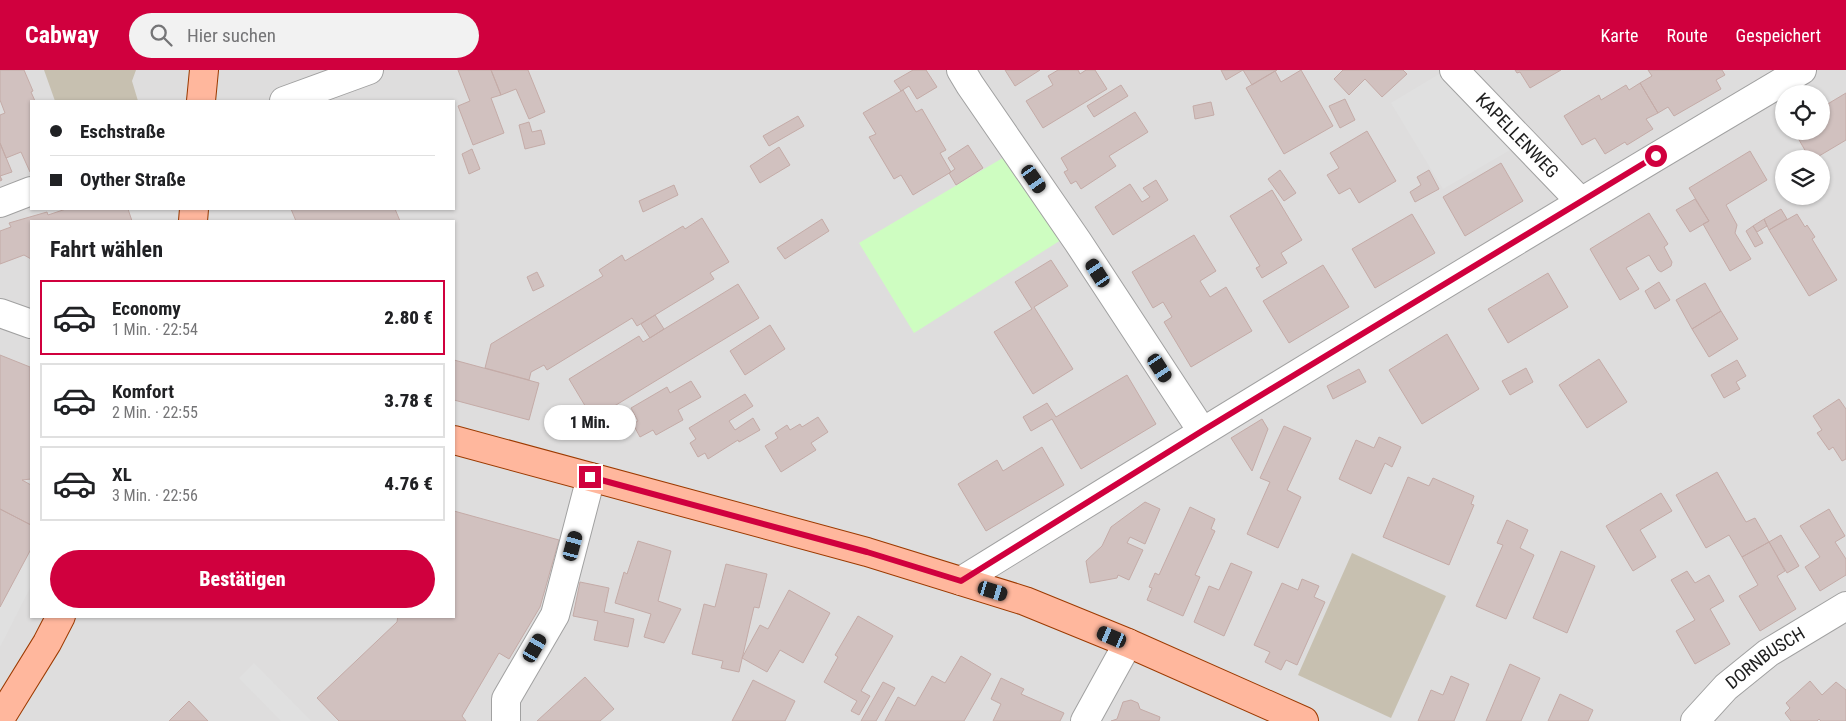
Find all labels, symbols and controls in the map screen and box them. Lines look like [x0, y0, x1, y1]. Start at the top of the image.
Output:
search box [129, 13, 479, 58]
text: Cabway [25, 21, 99, 49]
icon: search [147, 21, 175, 49]
text: Hier suchen [187, 24, 276, 47]
text: Karte [1600, 25, 1639, 46]
text: Route [1667, 25, 1708, 46]
text: Gespeichert [1736, 25, 1821, 46]
map controls [1775, 85, 1830, 205]
button: locate [1775, 85, 1830, 140]
street label: KAPELLENWEG [1472, 88, 1563, 182]
text: Eschstraße [80, 120, 165, 143]
route start [1645, 145, 1667, 167]
button: layers [1775, 150, 1830, 205]
car [1019, 162, 1048, 196]
text: Oyther Straße [80, 168, 186, 191]
text: Fahrt wählen [50, 237, 163, 262]
car [1083, 256, 1112, 290]
icon: car [52, 295, 97, 340]
text: Economy [112, 297, 181, 320]
text: 2.80 € [384, 306, 433, 329]
text: 1 Min. · 22:54 [112, 320, 198, 339]
car [1145, 351, 1174, 385]
icon: car [52, 378, 97, 423]
text: Komfort [112, 380, 174, 403]
text: 3.78 € [384, 389, 433, 412]
text: 2 Min. · 22:55 [112, 403, 198, 422]
callout: 1 Min. [544, 404, 636, 440]
text: 1 Min. [570, 413, 610, 432]
icon: car [52, 461, 97, 506]
text: XL [112, 463, 132, 486]
route end [579, 466, 601, 488]
text: 4.76 € [384, 472, 433, 495]
text: 3 Min. · 22:56 [112, 486, 198, 505]
car [561, 530, 584, 562]
button: Bestätigen [50, 550, 435, 608]
car [976, 579, 1009, 603]
street label: DORNBUSCH [1721, 622, 1808, 693]
car [1095, 624, 1128, 650]
car [521, 631, 548, 665]

